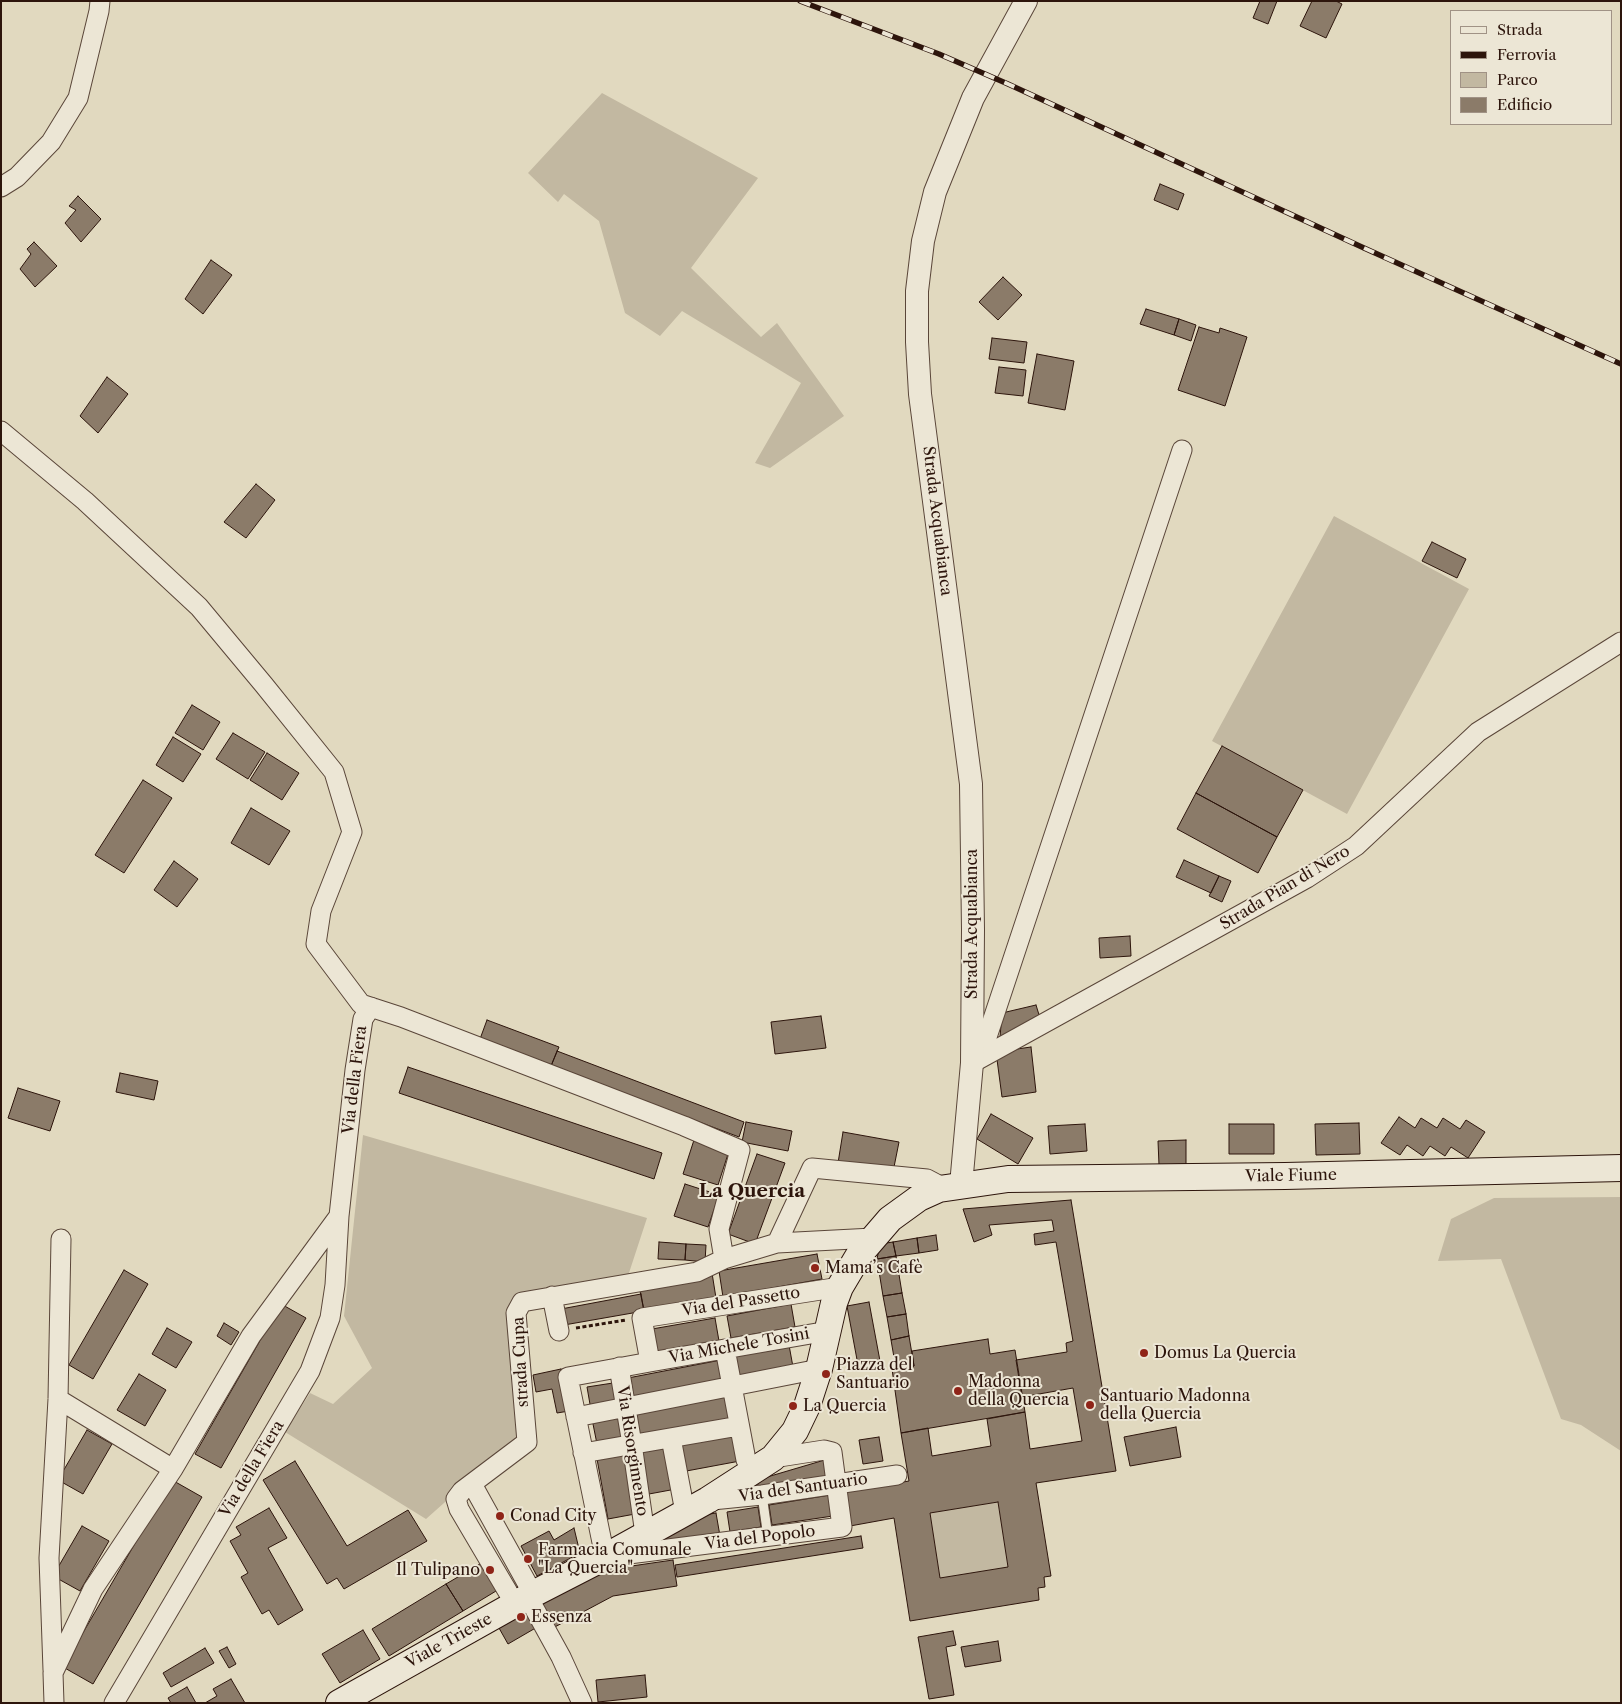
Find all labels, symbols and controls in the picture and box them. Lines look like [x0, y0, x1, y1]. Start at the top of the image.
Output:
legend [1450, 10, 1612, 125]
text: Strada [1497, 20, 1543, 39]
text: Ferrovia [1497, 45, 1556, 64]
text: Parco [1497, 70, 1538, 89]
text: Edificio [1497, 95, 1552, 114]
street label: Strada Acquabianca [918, 445, 956, 597]
street label: Strada Pian di Nero [1217, 842, 1353, 934]
street label: Strada Acquabianca [962, 849, 982, 999]
street label: Via della Fiera [339, 1025, 371, 1135]
street label: Viale Fiume [1245, 1166, 1337, 1186]
district label: La Quercia [699, 1181, 805, 1203]
place label: Mama’s Cafè [825, 1258, 923, 1278]
marker: Mama’s Cafè [809, 1262, 821, 1274]
street label: Via del Passetto [680, 1283, 802, 1321]
street label: strada Cupa [509, 1316, 533, 1408]
street label: Via Michele Tosini [667, 1324, 811, 1368]
place label: Domus La Quercia [1154, 1343, 1296, 1363]
marker: Domus La Quercia [1138, 1347, 1150, 1359]
place label: Piazza del Santuario [836, 1355, 913, 1393]
marker: Piazza del Santuario [820, 1368, 832, 1380]
place label: Madonna della Quercia [968, 1372, 1069, 1410]
street label: Via Risorgimento [612, 1384, 652, 1518]
marker: Madonna della Quercia [952, 1385, 964, 1397]
place label: Santuario Madonna della Quercia [1100, 1386, 1250, 1424]
place label: La Quercia [803, 1396, 887, 1416]
marker: Santuario Madonna della Quercia [1084, 1399, 1096, 1411]
marker: La Quercia [787, 1400, 799, 1412]
street label: Via della Fiera [216, 1417, 288, 1521]
street label: Via del Santuario [737, 1469, 869, 1507]
place label: Conad City [510, 1506, 596, 1526]
marker: Conad City [494, 1510, 506, 1522]
street label: Via del Popolo [704, 1522, 816, 1554]
place label: Farmacia Comunale "La Quercia" [538, 1540, 691, 1578]
marker: Farmacia Comunale "La Quercia" [522, 1553, 534, 1565]
place label: Il Tulipano [396, 1560, 480, 1580]
marker: Il Tulipano [484, 1564, 496, 1576]
place label: Essenza [531, 1607, 592, 1627]
street label: Viale Trieste [402, 1609, 496, 1673]
marker: Essenza [515, 1611, 527, 1623]

